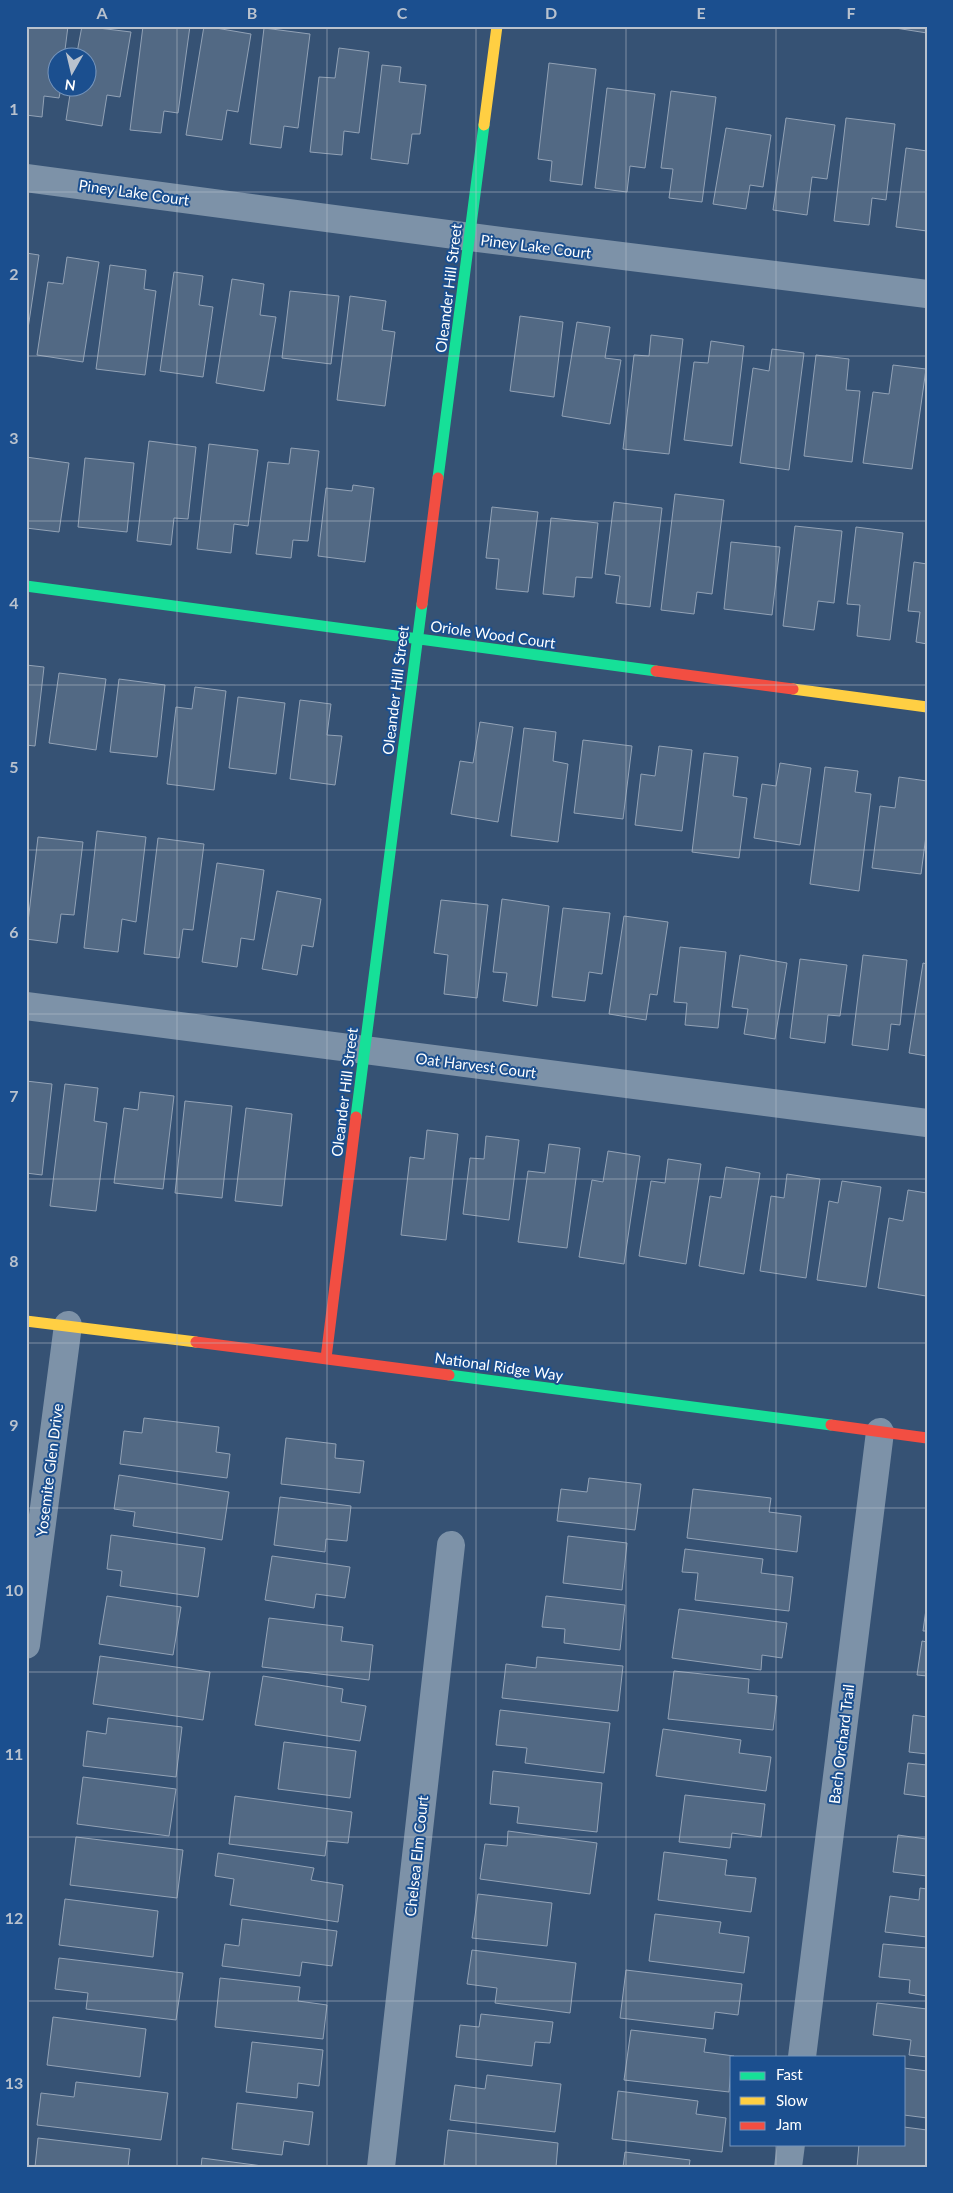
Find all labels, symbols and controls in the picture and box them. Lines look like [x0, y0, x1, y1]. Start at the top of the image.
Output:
text: A [95, 3, 108, 22]
text: B [247, 3, 257, 22]
text: C [397, 3, 408, 22]
text: D [545, 3, 557, 22]
text: E [696, 3, 706, 22]
text: F [846, 3, 856, 22]
north arrow [48, 48, 98, 98]
text: N [64, 76, 77, 95]
text: 1 [9, 99, 19, 118]
street label: Piney Lake Court [78, 175, 191, 209]
street label: Oleander Hill Street [431, 222, 465, 354]
street label: Piney Lake Court [480, 230, 593, 262]
text: 2 [9, 264, 19, 283]
text: 3 [9, 428, 19, 447]
text: 4 [9, 593, 19, 612]
street label: Oriole Wood Court [429, 616, 557, 652]
street label: Oleander Hill Street [378, 624, 412, 756]
text: 5 [9, 757, 19, 776]
text: 6 [9, 922, 19, 941]
street label: Oleander Hill Street [327, 1026, 361, 1158]
street label: Oat Harvest Court [415, 1049, 538, 1081]
text: 7 [9, 1086, 19, 1105]
text: 8 [9, 1251, 19, 1270]
street label: National Ridge Way [433, 1348, 565, 1384]
street label: Yosemite Glen Drive [32, 1402, 66, 1538]
text: 9 [9, 1415, 19, 1434]
text: 10 [5, 1580, 23, 1599]
street label: Bach Orchard Trail [825, 1683, 857, 1805]
text: 11 [5, 1744, 23, 1763]
street label: Chelsea Elm Court [401, 1794, 431, 1917]
text: 12 [5, 1908, 23, 1927]
legend [730, 2056, 906, 2146]
text: Fast [776, 2065, 803, 2083]
text: 13 [5, 2073, 23, 2092]
text: Slow [776, 2091, 808, 2109]
text: Jam [776, 2115, 802, 2133]

